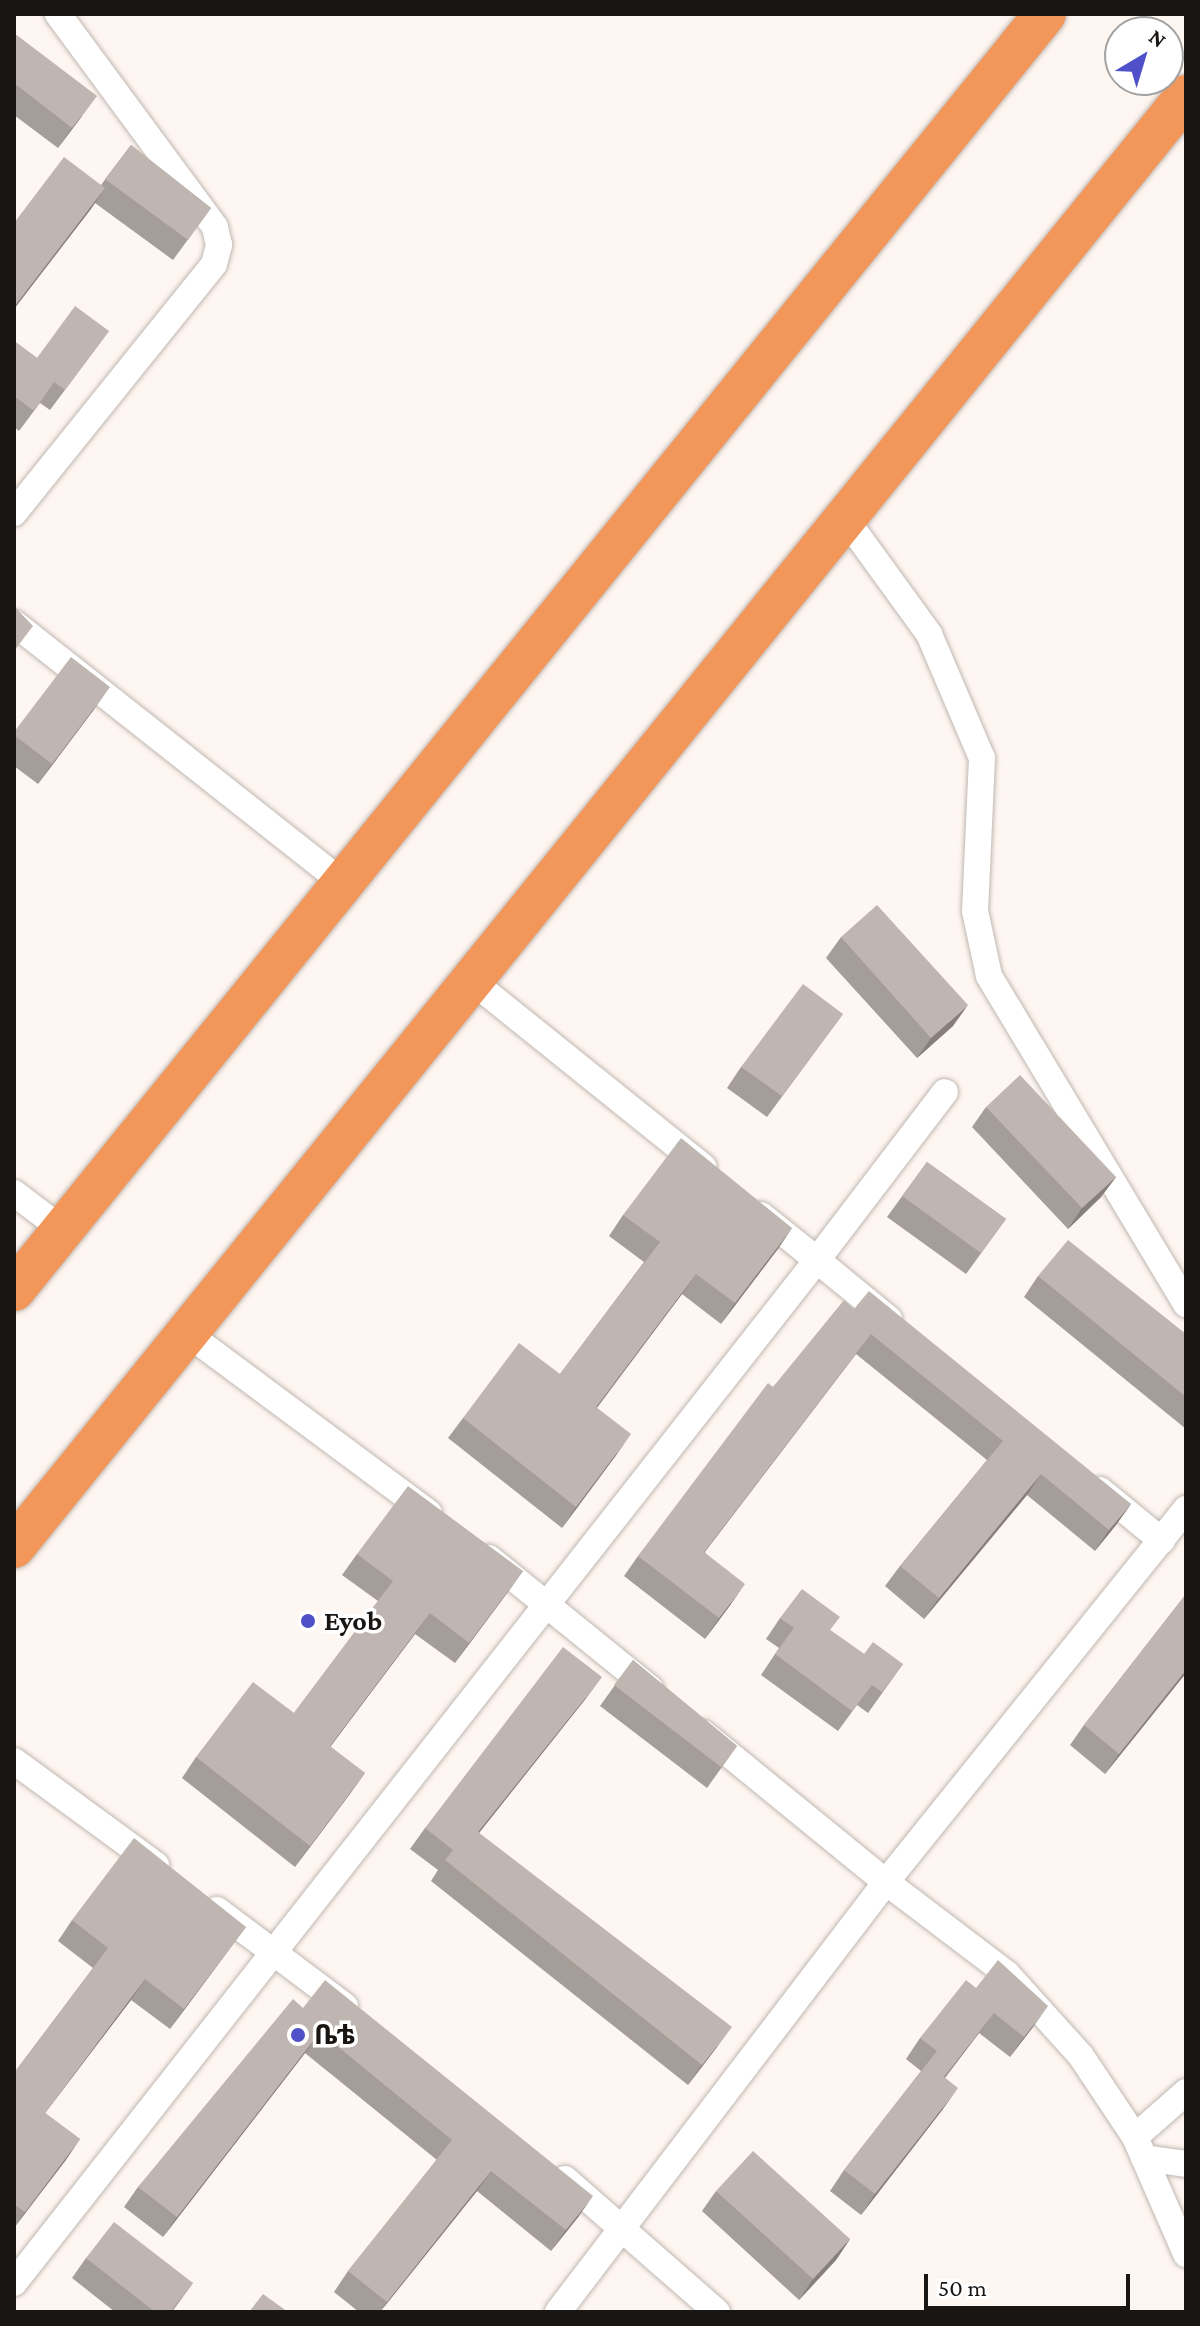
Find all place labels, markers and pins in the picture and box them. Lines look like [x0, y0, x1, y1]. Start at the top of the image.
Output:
place label: Eyob [324, 1604, 382, 1638]
marker: Eyob [299, 1612, 317, 1630]
place label: ቤቴ [314, 2018, 355, 2052]
marker: ቤቴ [289, 2026, 307, 2044]

